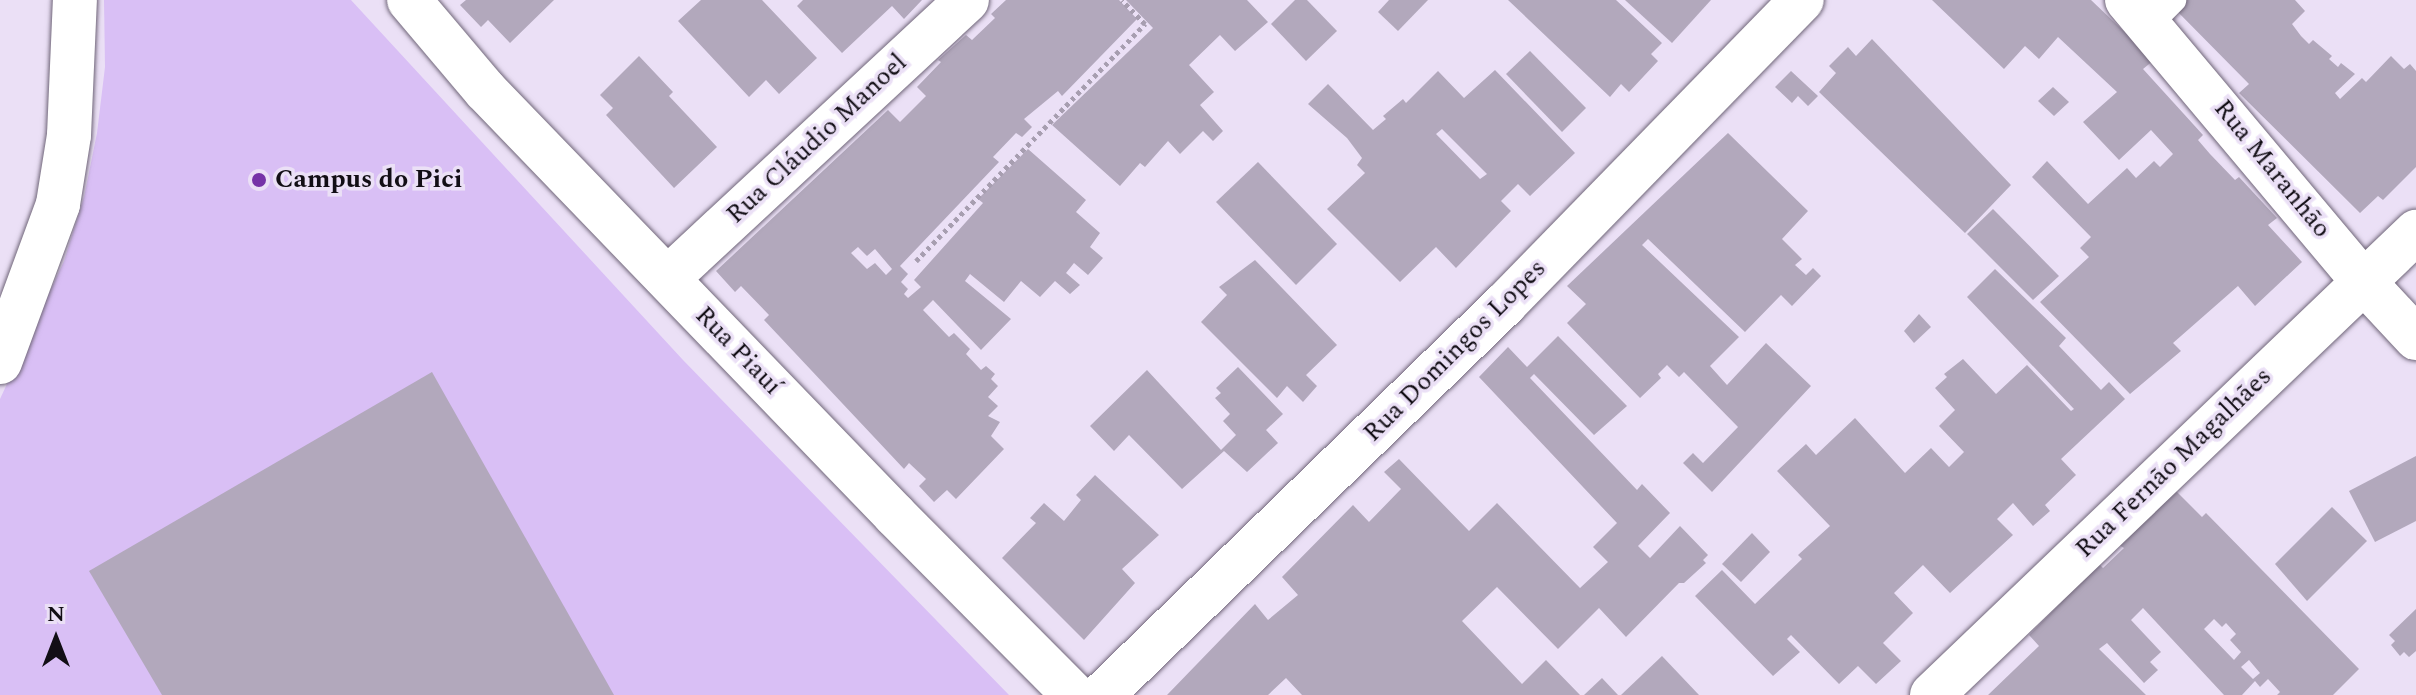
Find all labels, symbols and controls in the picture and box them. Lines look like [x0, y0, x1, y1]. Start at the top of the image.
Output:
street label: Rua Cláudio Manoel [720, 47, 914, 231]
street label: Rua Maranhão [2207, 94, 2337, 244]
place label: Campus do Pici [275, 164, 462, 196]
marker: Campus do Pici [250, 171, 268, 189]
street label: Rua Domingos Lopes [1357, 253, 1553, 449]
street label: Rua Piauí [688, 300, 788, 402]
street label: Rua Fernão Magalhães [2069, 361, 2279, 565]
text: N [47, 598, 65, 631]
north arrow [16, 599, 96, 679]

